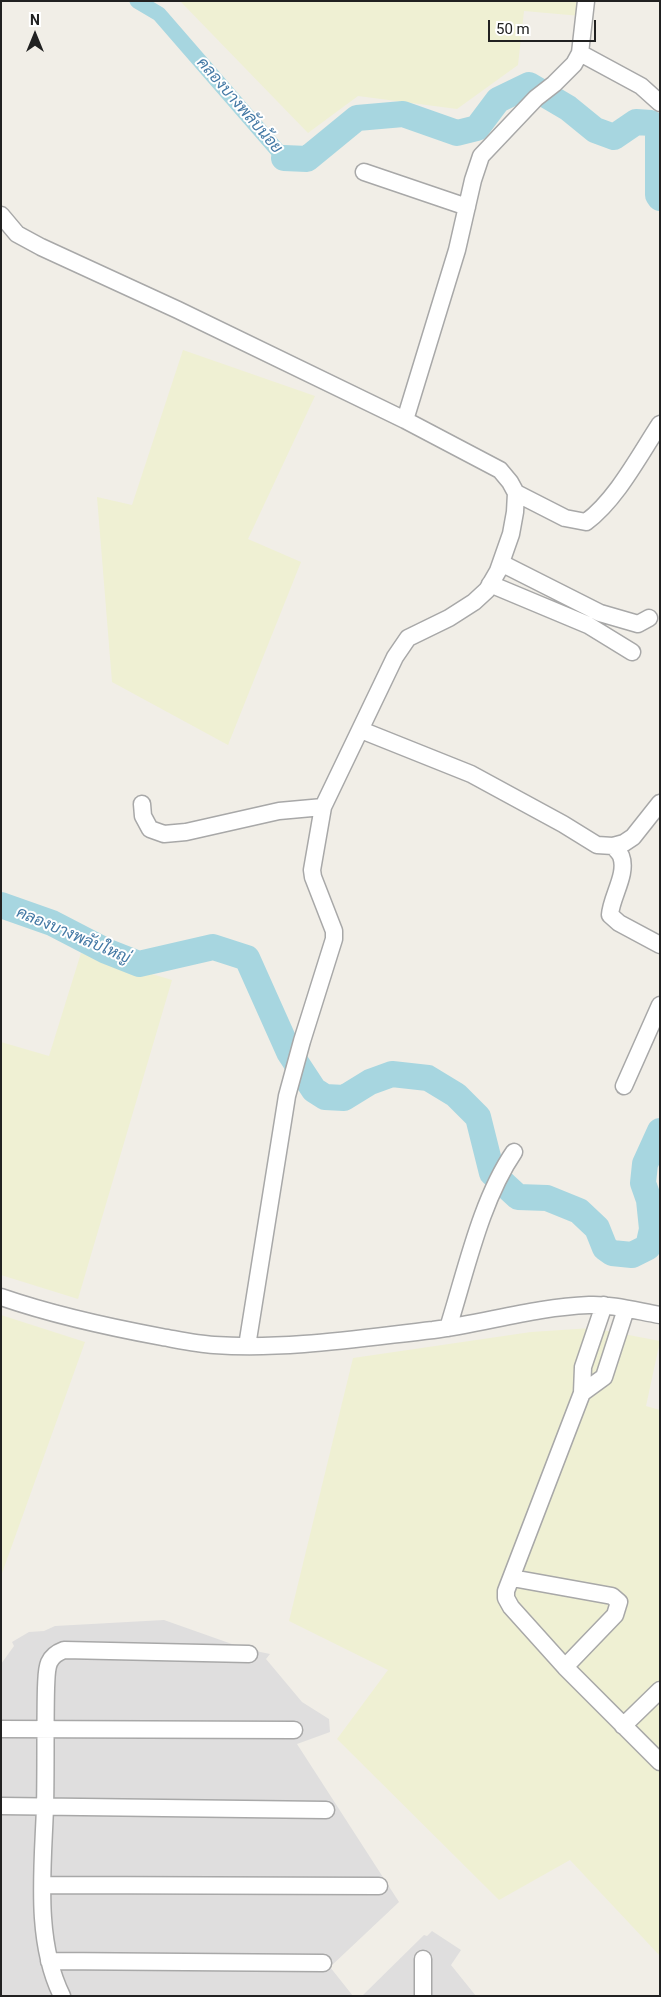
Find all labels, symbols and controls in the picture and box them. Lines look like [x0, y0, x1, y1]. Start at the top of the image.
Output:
north arrow [10, 10, 60, 60]
scale bar [491, 10, 598, 42]
text: N [30, 12, 40, 28]
text: 50 m [496, 20, 530, 38]
water label: คลองบางพลับน้อย [192, 54, 286, 158]
water label: คลองบางพลับใหญ่ [13, 903, 133, 969]

